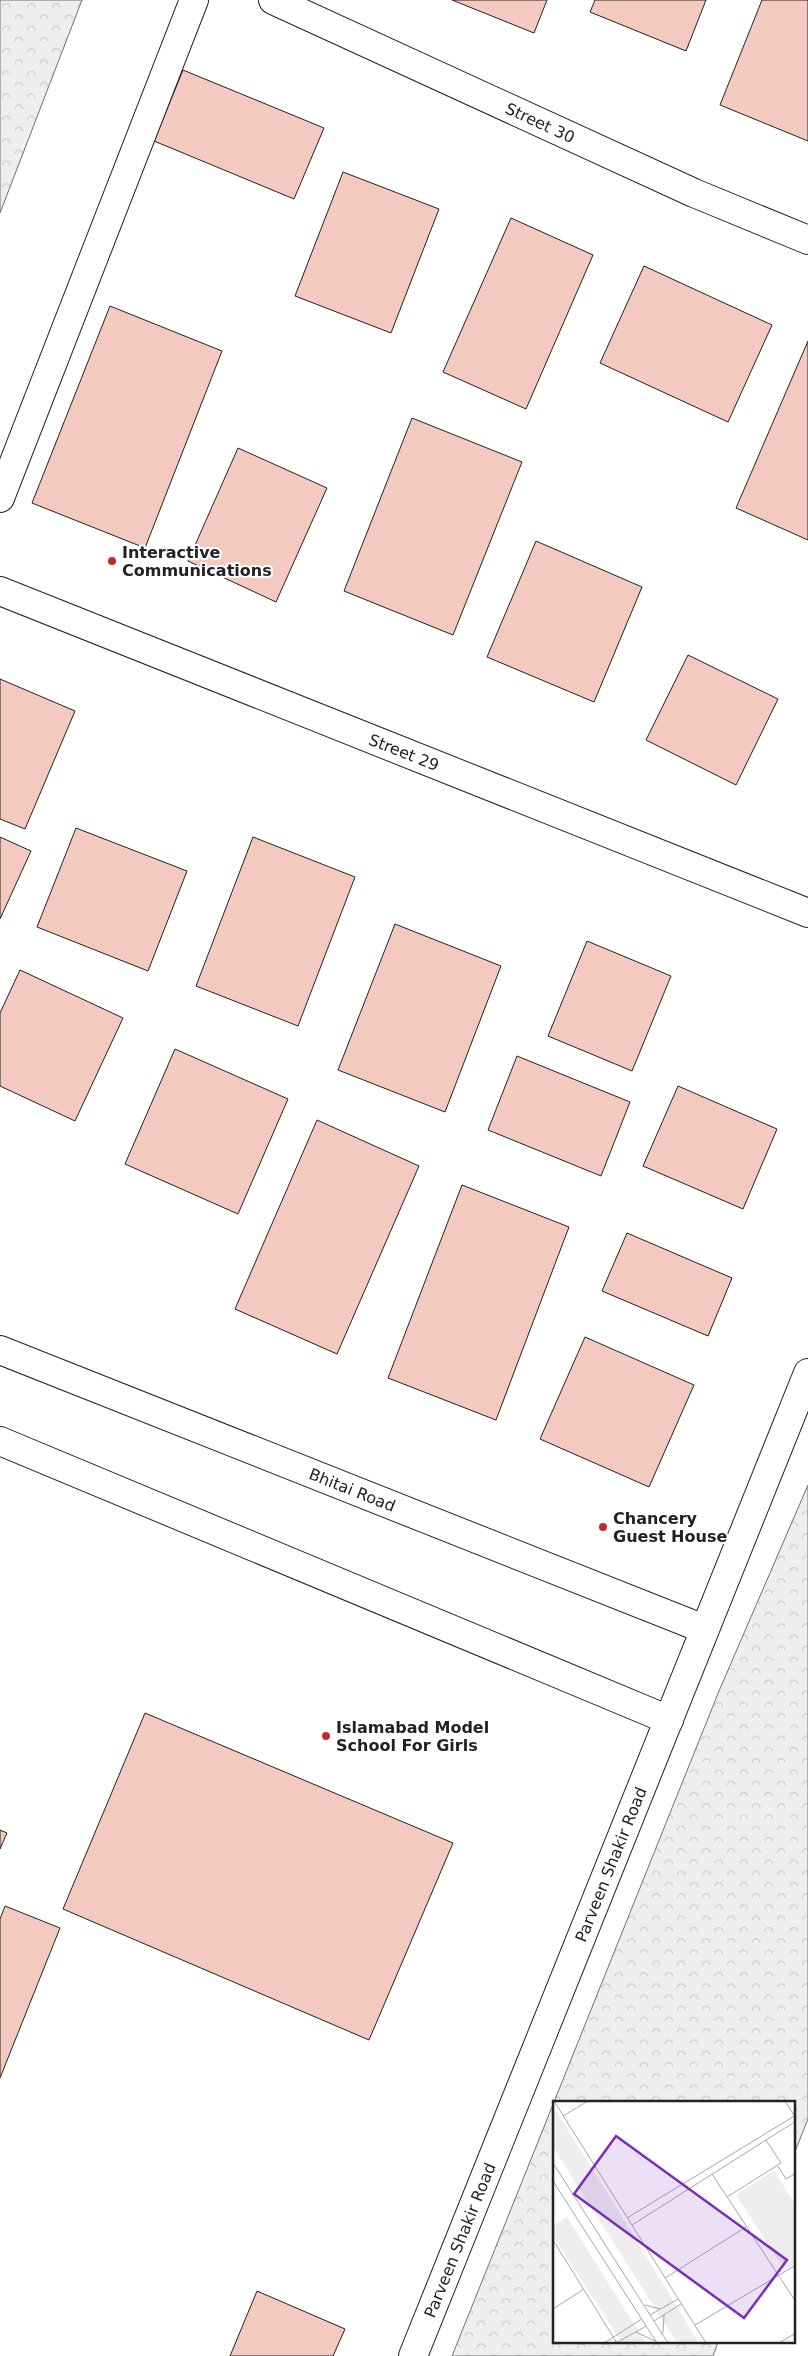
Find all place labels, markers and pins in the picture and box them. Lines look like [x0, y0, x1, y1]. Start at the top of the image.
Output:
place label: Interactive Communications [122, 543, 272, 580]
marker: Interactive Communications [106, 555, 118, 567]
place label: Chancery Guest House [613, 1509, 727, 1546]
marker: Chancery Guest House [597, 1521, 609, 1533]
place label: Islamabad Model School For Girls [336, 1718, 489, 1755]
marker: Islamabad Model School For Girls [320, 1730, 332, 1742]

